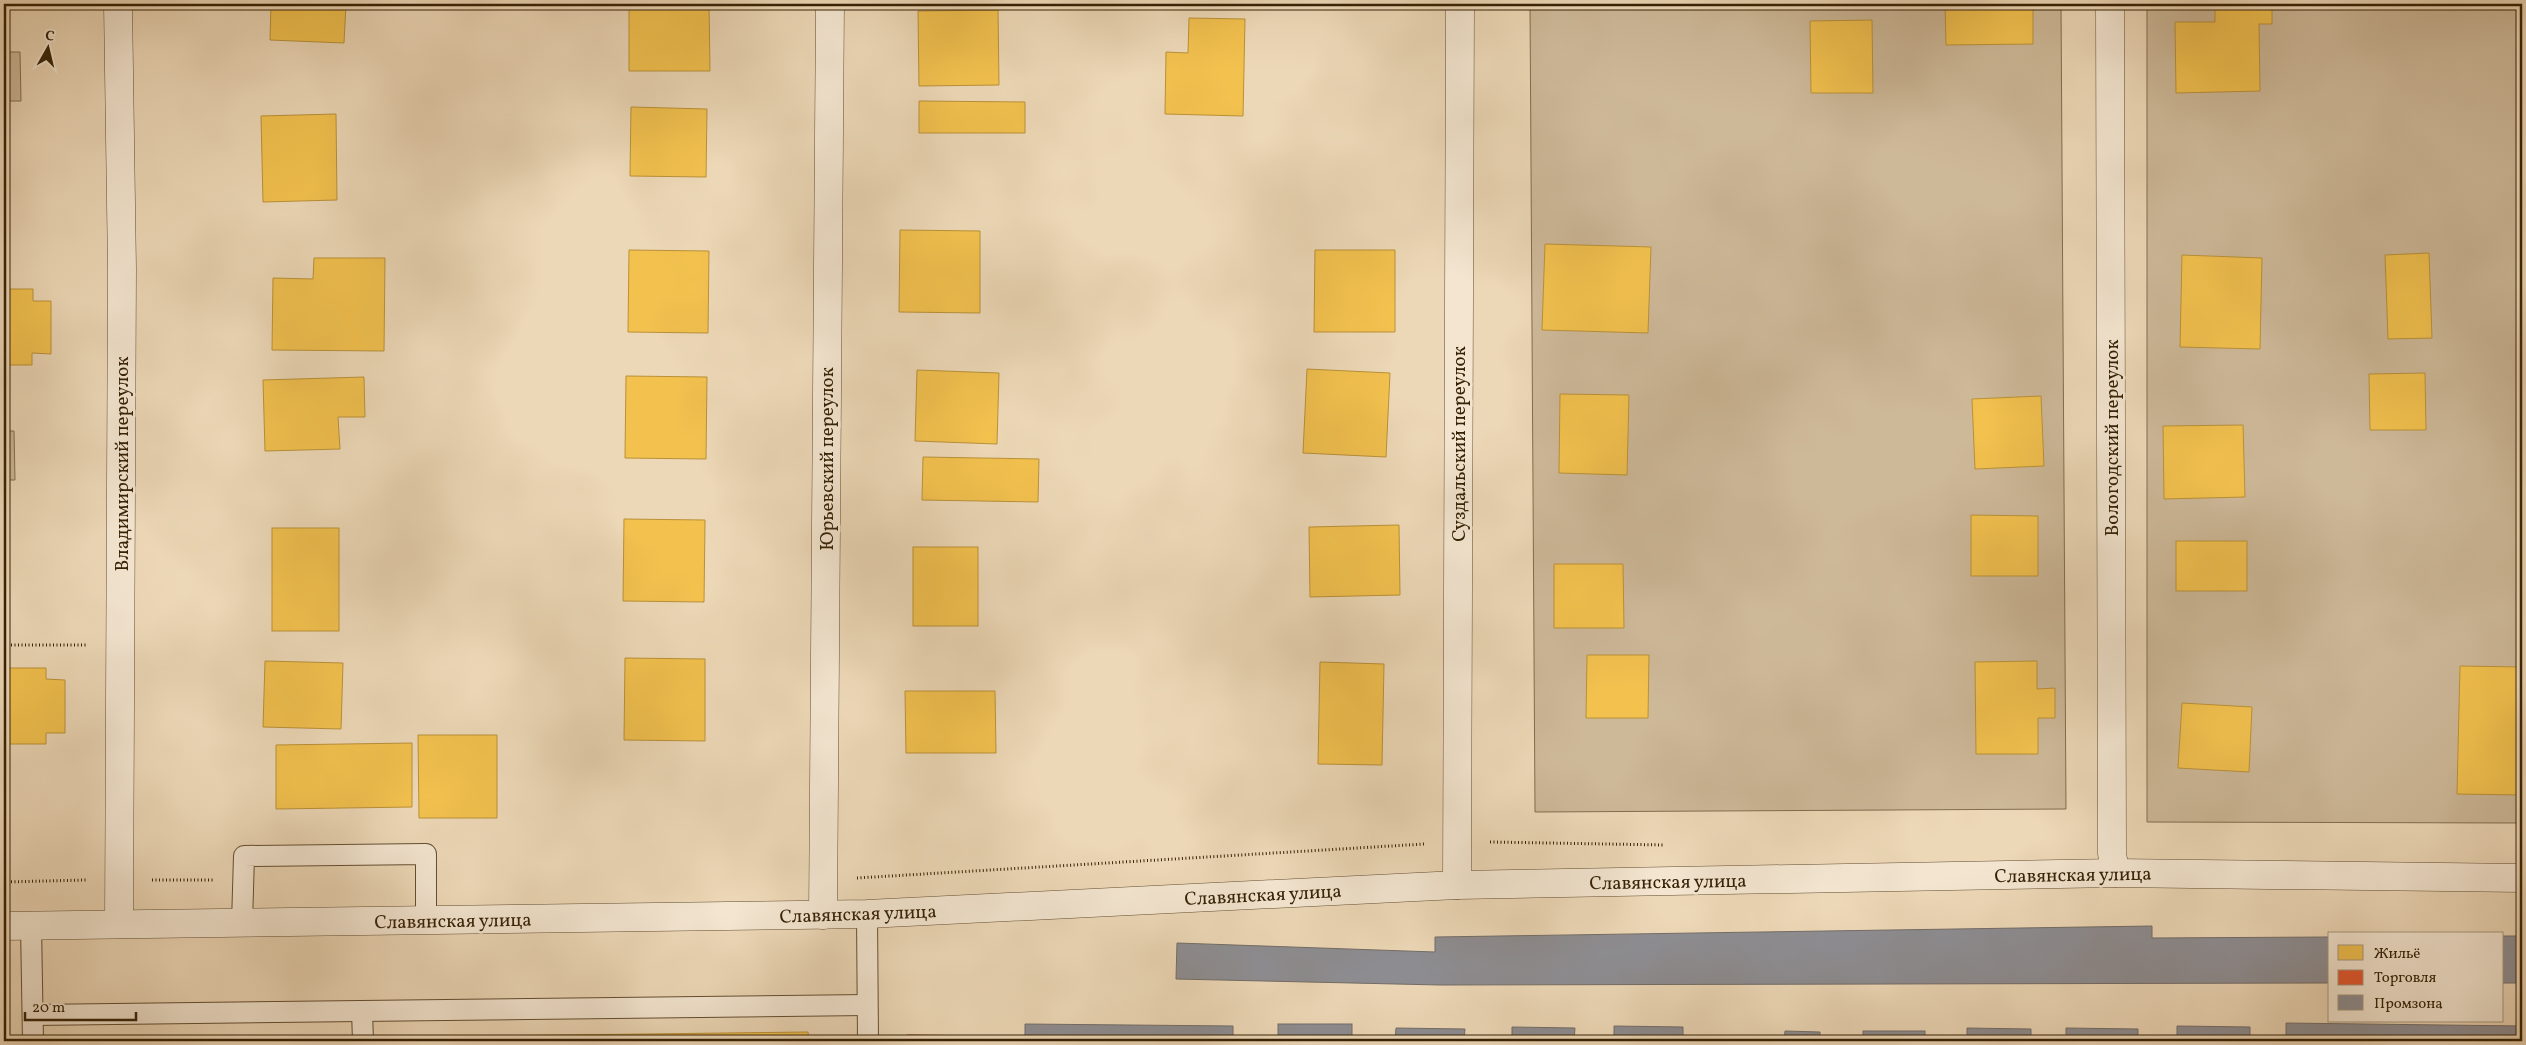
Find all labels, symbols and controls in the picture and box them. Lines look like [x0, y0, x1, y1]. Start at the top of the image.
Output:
north arrow [22, 22, 72, 72]
text: С [44, 27, 55, 47]
street label: Вологодский переулок [2100, 339, 2126, 537]
street label: Суздальский переулок [1447, 346, 1473, 542]
street label: Владимирский переулок [110, 356, 136, 572]
street label: Юрьевский переулок [815, 367, 841, 551]
street label: Славянская улица [1994, 862, 2152, 890]
street label: Славянская улица [1589, 869, 1747, 897]
street label: Славянская улица [1184, 879, 1342, 913]
street label: Славянская улица [779, 899, 937, 931]
street label: Славянская улица [374, 908, 532, 936]
legend [2328, 932, 2504, 1022]
text: Жильё [2374, 944, 2420, 965]
text: Торговля [2374, 968, 2436, 989]
scale bar [25, 990, 136, 1022]
text: Промзона [2374, 994, 2443, 1015]
text: 20 m [32, 998, 65, 1019]

